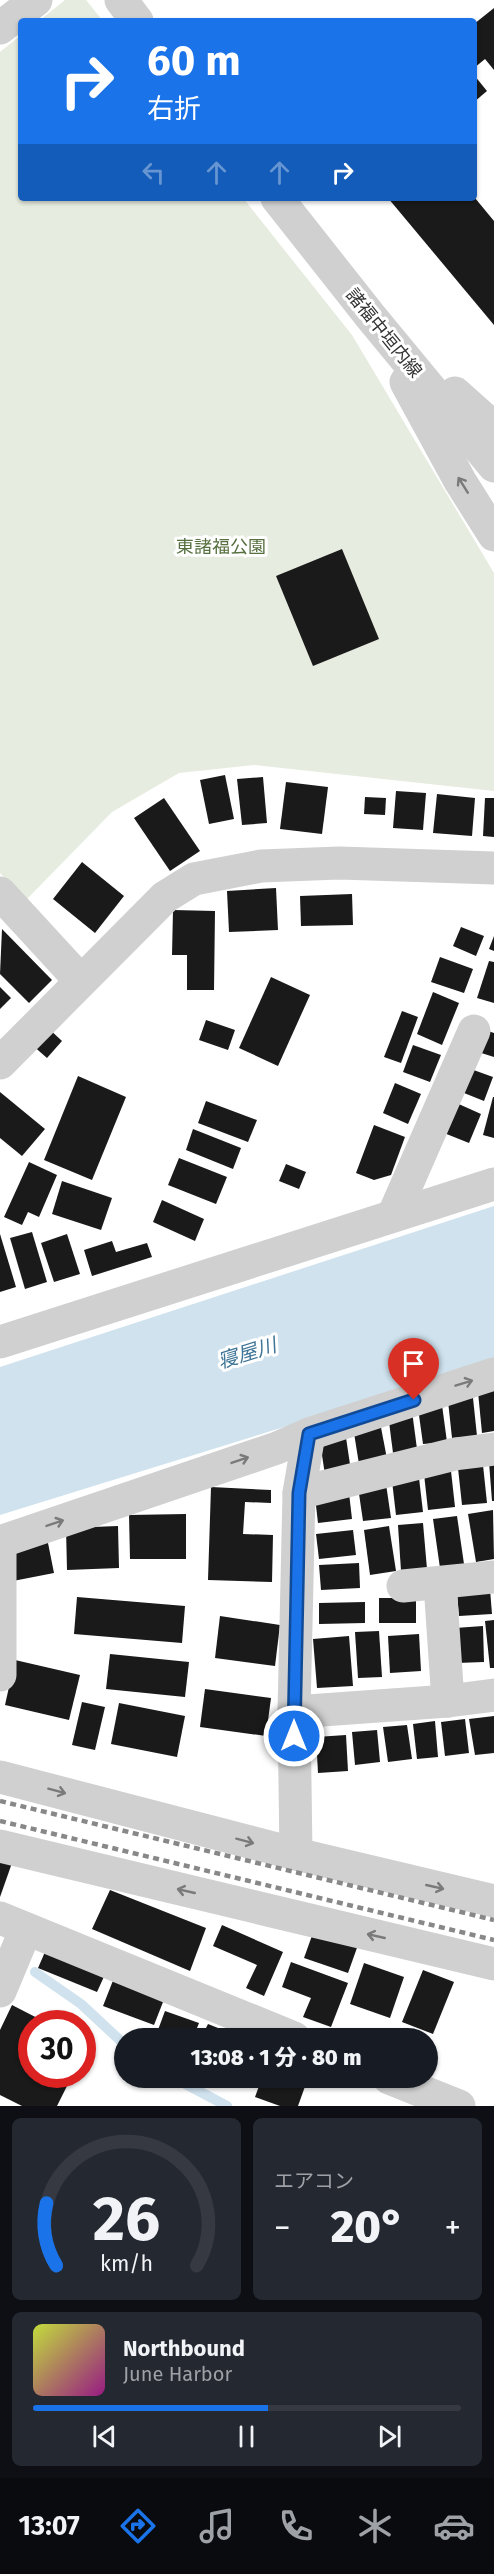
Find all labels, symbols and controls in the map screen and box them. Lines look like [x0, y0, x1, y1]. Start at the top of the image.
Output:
text: 60 m [147, 36, 241, 86]
icon: right [48, 42, 126, 120]
text: 右折 [147, 93, 201, 125]
icon: left [137, 156, 170, 189]
icon: ahead [200, 156, 233, 189]
icon: ahead [263, 156, 296, 189]
icon: right [326, 156, 359, 189]
street label: 諸福中垣内線 [341, 284, 427, 382]
one-way arrow [456, 477, 468, 494]
park label: 東諸福公園 [176, 536, 266, 558]
water label: 寝屋川 [215, 1332, 281, 1373]
pin [388, 1338, 439, 1400]
icon: arrive [397, 1347, 430, 1380]
one-way arrow [454, 1377, 473, 1388]
one-way arrow [230, 1454, 249, 1465]
one-way arrow [45, 1517, 64, 1528]
position arrow [262, 1704, 326, 1768]
one-way arrow [47, 1786, 66, 1798]
one-way arrow [235, 1836, 254, 1847]
one-way arrow [425, 1882, 444, 1894]
one-way arrow [177, 1884, 196, 1896]
one-way arrow [367, 1929, 386, 1941]
speed limit sign: 30 [18, 2010, 96, 2088]
text: 13:08 · 1 分 · 80 m [191, 2044, 361, 2071]
text: エアコン [274, 2169, 354, 2193]
text: 26 [93, 2182, 160, 2257]
text: 20° [331, 2200, 404, 2254]
text: − [274, 2208, 291, 2248]
text: + [445, 2208, 461, 2248]
text: km/h [100, 2251, 153, 2277]
text: Northbound [123, 2335, 245, 2362]
text: June Harbor [123, 2362, 232, 2386]
icon: previous [88, 2420, 121, 2453]
icon: pause [230, 2420, 263, 2453]
icon: next [373, 2420, 406, 2453]
icon: directions [117, 2505, 159, 2547]
icon: music [196, 2505, 238, 2547]
icon: phone [275, 2505, 317, 2547]
icon: climate [354, 2505, 396, 2547]
icon: car [433, 2505, 475, 2547]
text: 13:07 [19, 2510, 80, 2542]

